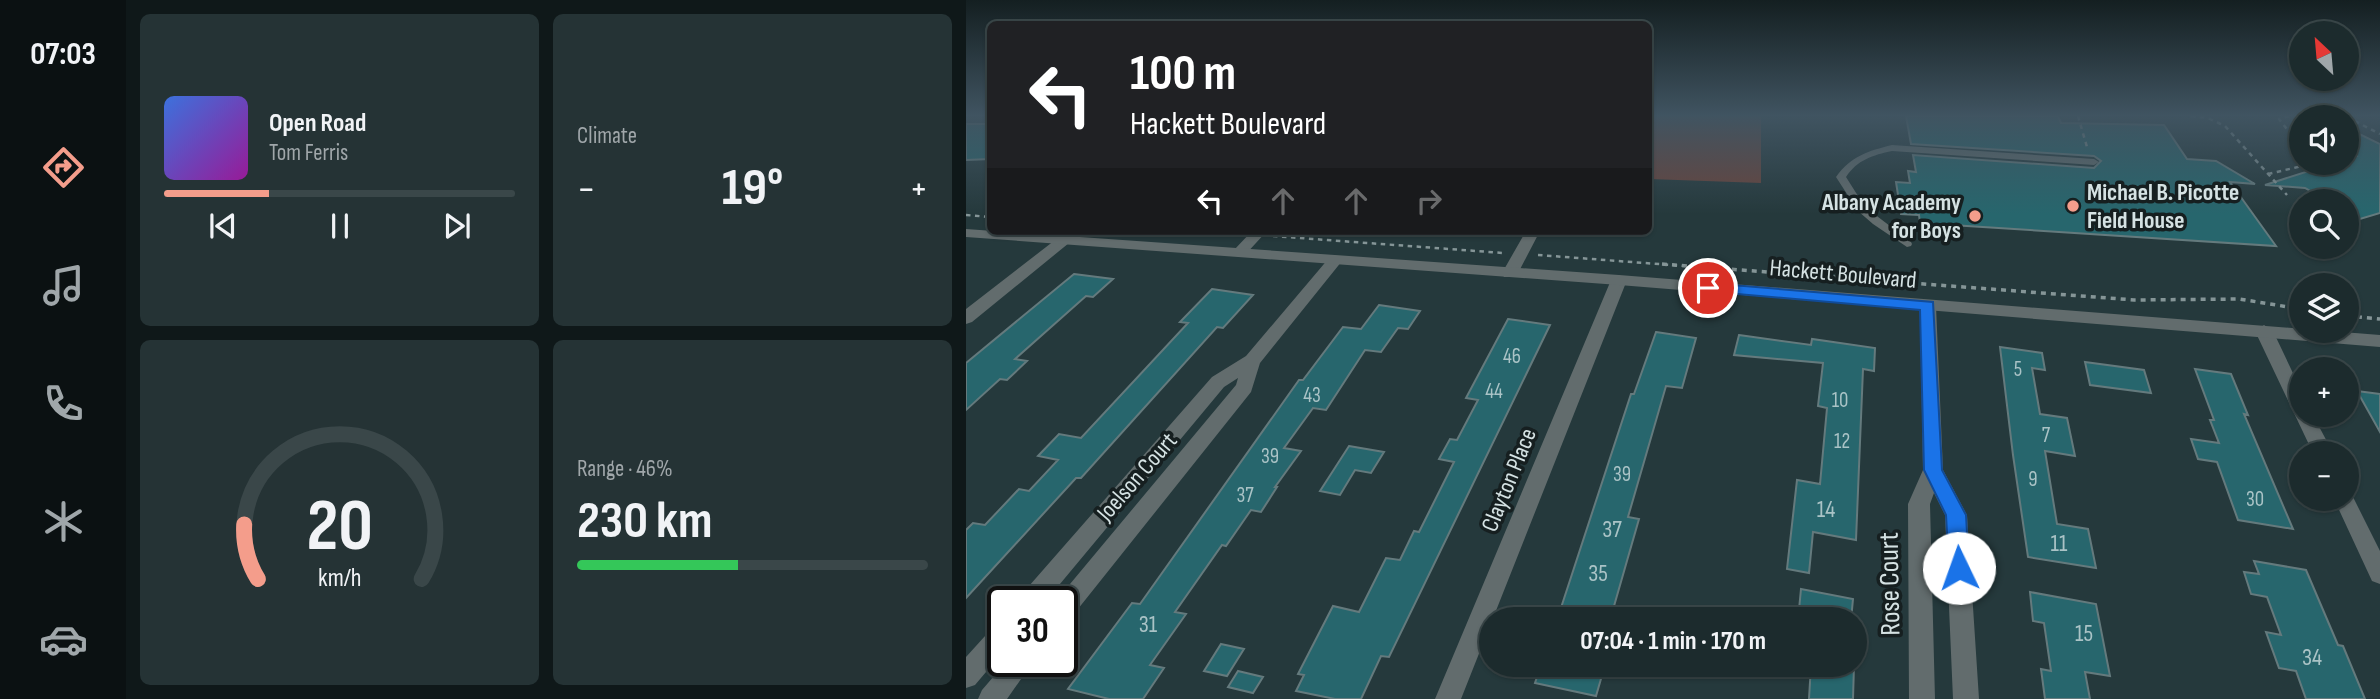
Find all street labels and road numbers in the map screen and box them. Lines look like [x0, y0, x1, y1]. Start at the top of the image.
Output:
street label: Hackett Boulevard [1768, 253, 1918, 295]
street label: Clayton Place [1475, 424, 1543, 536]
street label: Joelson Court [1090, 427, 1183, 528]
street label: Rose Court [1873, 532, 1907, 636]

